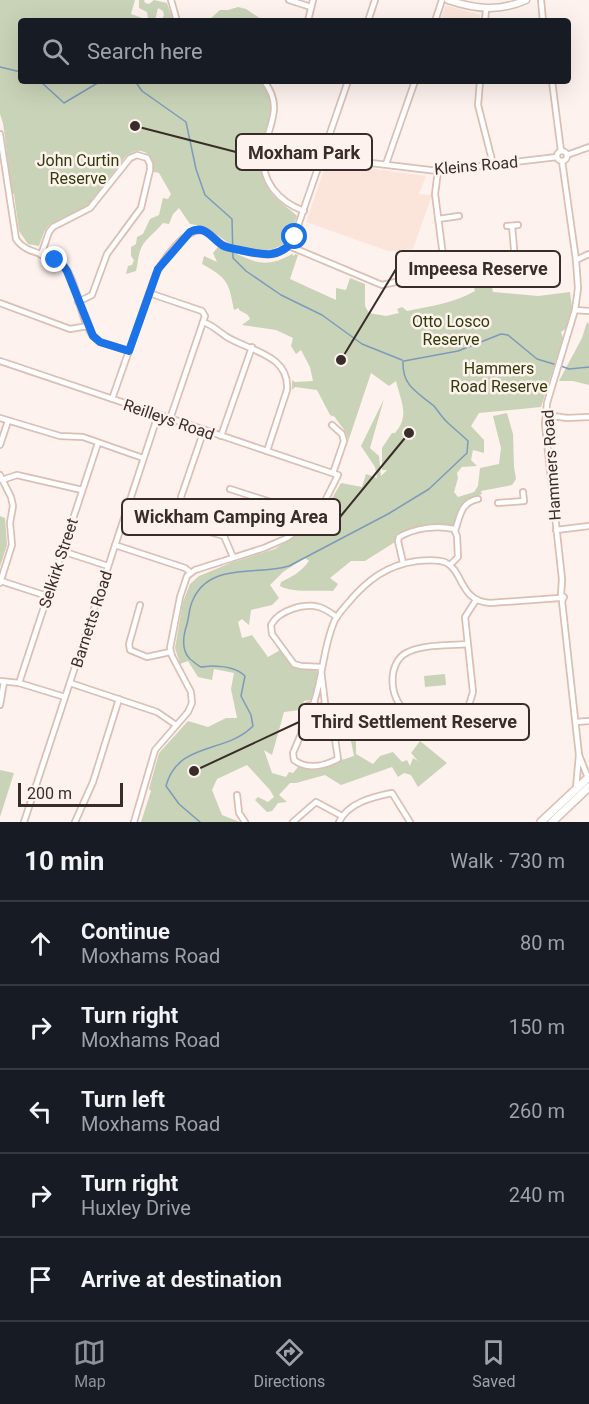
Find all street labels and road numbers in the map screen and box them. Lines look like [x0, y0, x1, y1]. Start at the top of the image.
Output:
street label: Kleins Road [433, 152, 519, 179]
street label: Reilleys Road [121, 395, 217, 444]
street label: Hammers Road [538, 409, 565, 521]
street label: Selkirk Street [35, 516, 82, 611]
street label: Barnetts Road [67, 568, 116, 670]

